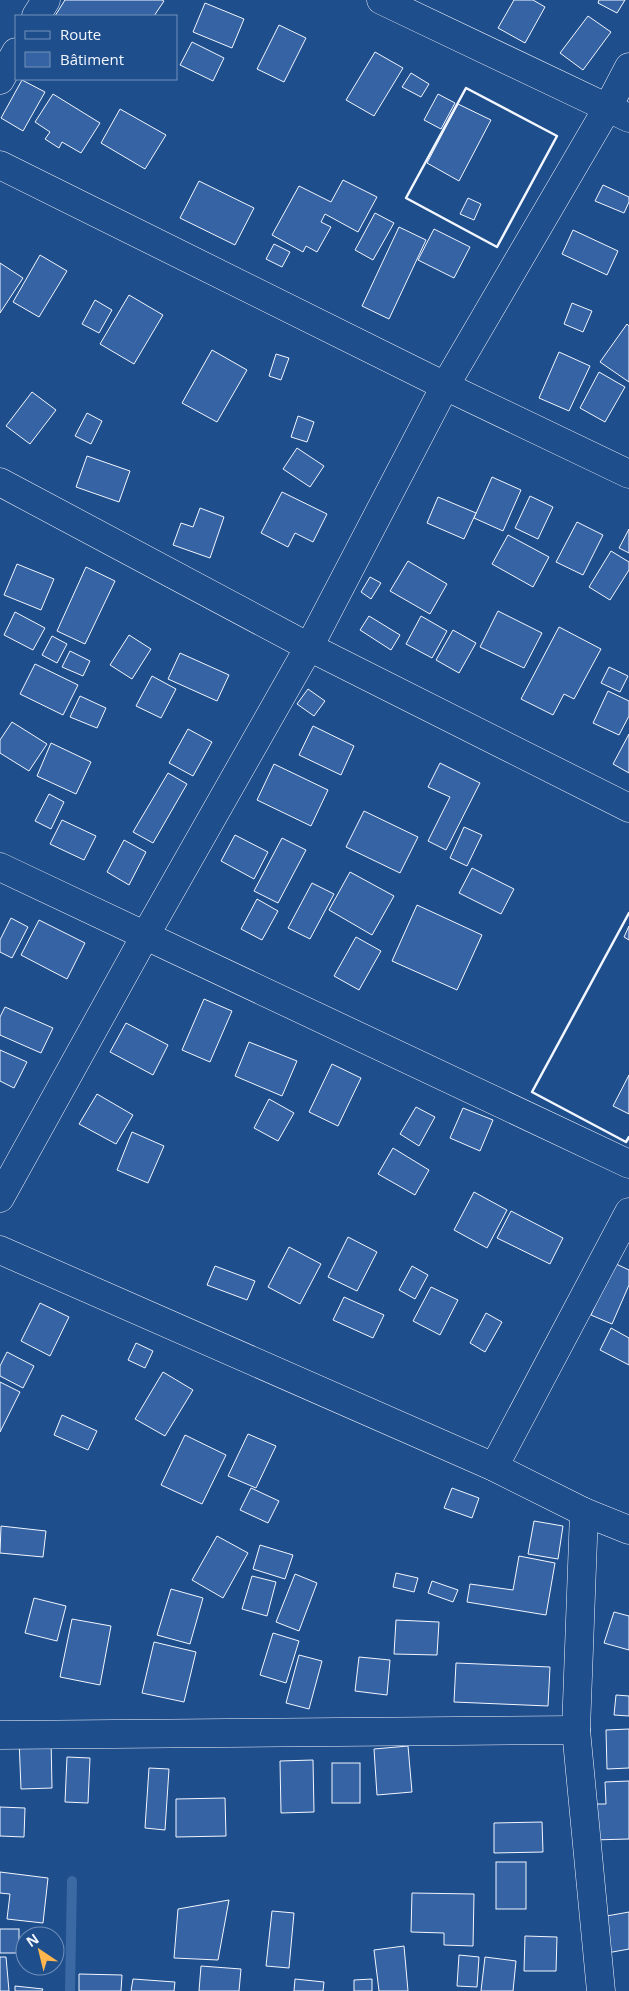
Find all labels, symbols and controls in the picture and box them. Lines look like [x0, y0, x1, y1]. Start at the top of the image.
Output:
legend [15, 15, 178, 80]
text: Route [60, 24, 101, 44]
text: Bâtiment [60, 49, 124, 69]
north arrow [15, 1926, 65, 1976]
text: N [22, 1929, 42, 1951]

